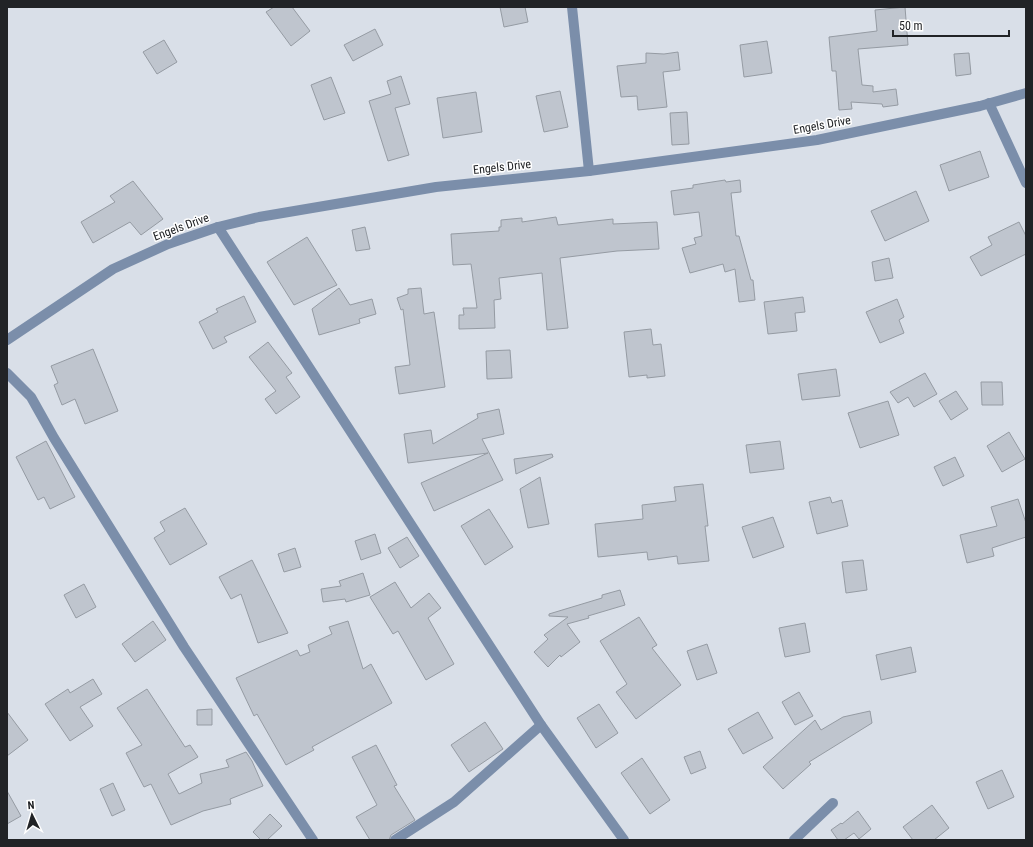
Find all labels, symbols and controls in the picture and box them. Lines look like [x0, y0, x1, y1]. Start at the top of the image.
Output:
scale bar [893, 12, 1009, 38]
text: 50 m [899, 19, 923, 33]
street label: Engels Drive [792, 113, 852, 137]
street label: Engels Drive [472, 157, 532, 177]
street label: Engels Drive [151, 210, 211, 244]
north arrow [12, 795, 52, 835]
text: N [27, 799, 35, 812]

